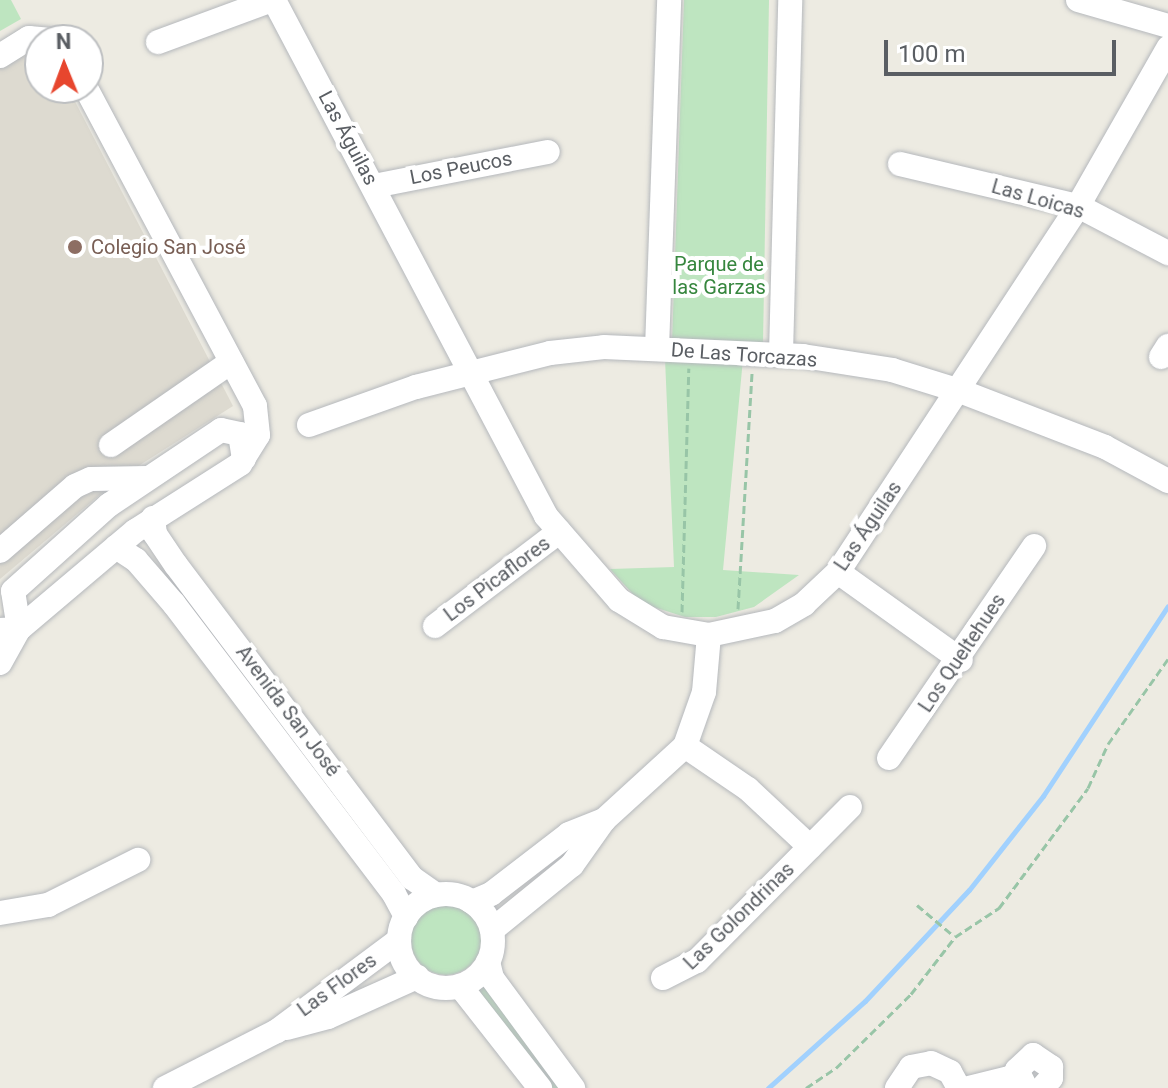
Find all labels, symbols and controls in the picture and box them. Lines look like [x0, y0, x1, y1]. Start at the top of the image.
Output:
north arrow [24, 24, 104, 104]
scale bar [888, 24, 1120, 74]
text: N [56, 29, 72, 54]
text: 100 m [898, 40, 965, 68]
street label: Las Águilas [313, 87, 383, 189]
street label: Los Peucos [408, 146, 514, 190]
street label: Las Loicas [989, 174, 1087, 224]
place label: Colegio San José [91, 235, 245, 259]
marker: Colegio San José [66, 238, 84, 256]
park label: Parque de las Garzas [672, 252, 766, 299]
street label: De Las Torcazas [670, 338, 818, 372]
street label: Las Águilas [829, 477, 907, 575]
street label: Los Picaflores [439, 531, 555, 627]
street label: Los Queltehues [914, 589, 1010, 717]
street label: Avenida San José [231, 641, 345, 781]
street label: Las Golondrinas [679, 857, 799, 975]
street label: Las Flores [293, 948, 381, 1022]

